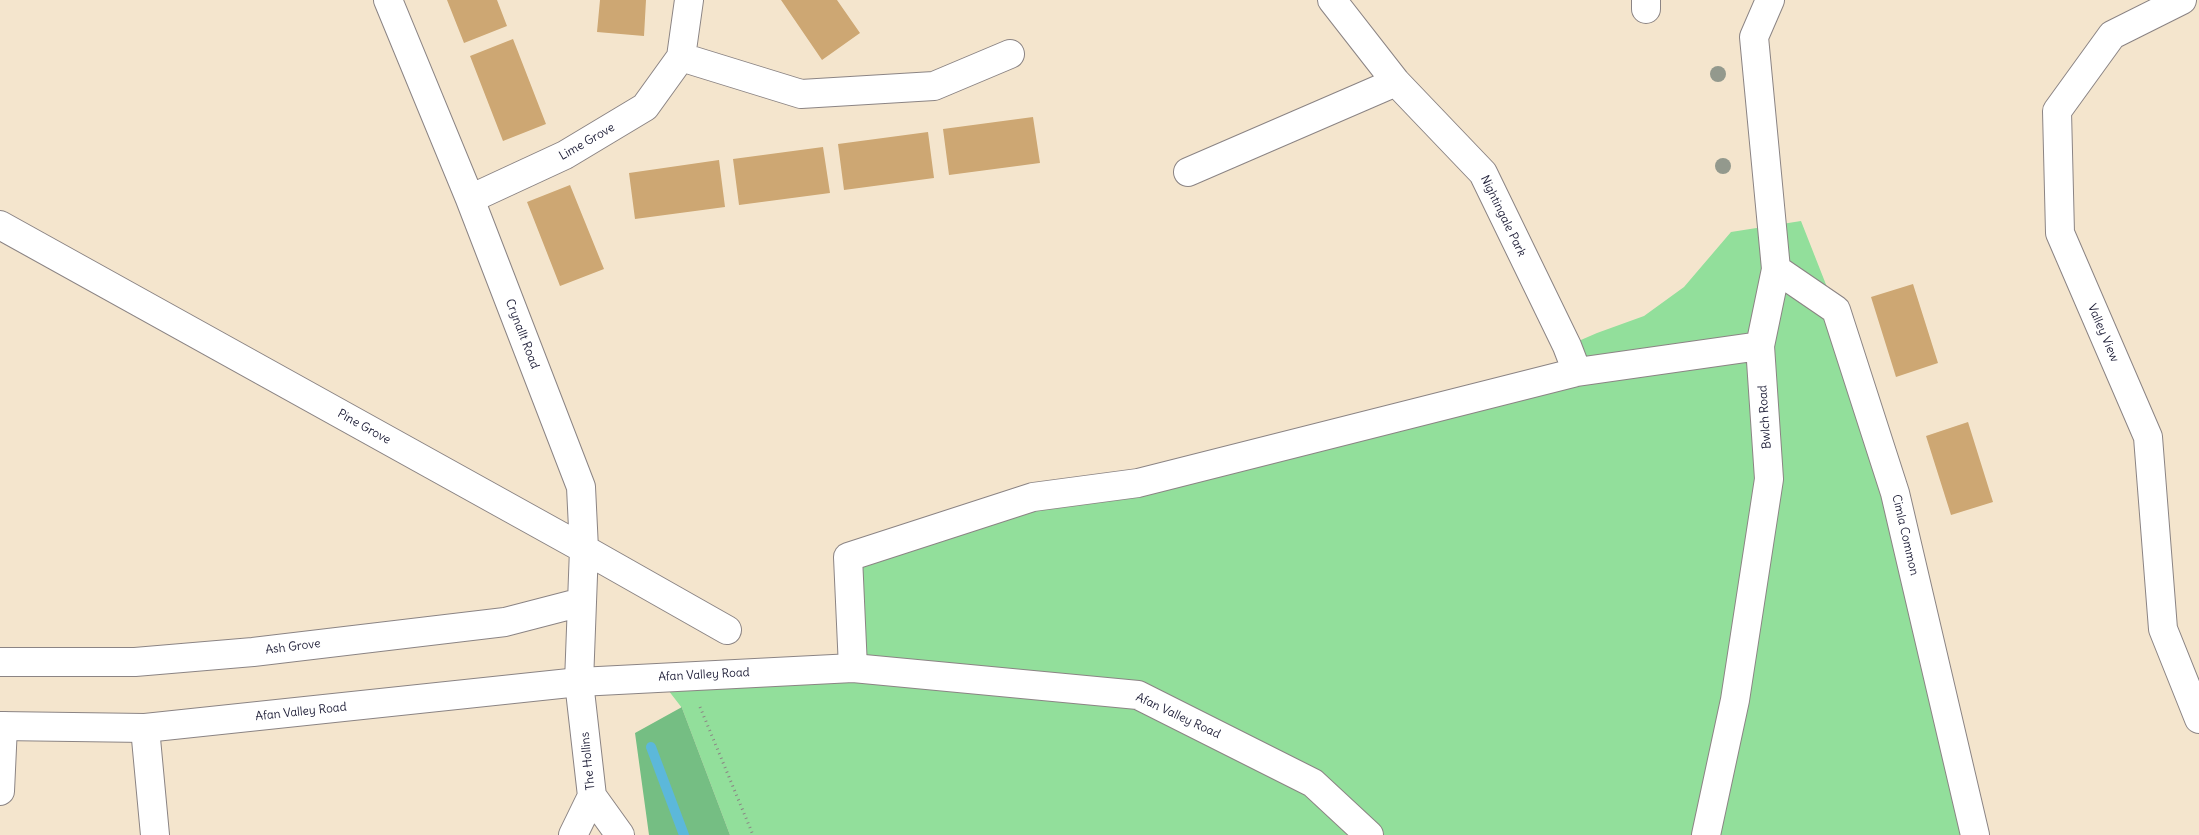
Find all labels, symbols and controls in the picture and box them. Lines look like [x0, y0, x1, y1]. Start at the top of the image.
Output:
street label: Lime Grove [557, 120, 617, 164]
street label: Nightingale Park [1477, 173, 1529, 259]
street label: Crynallt Road [502, 297, 542, 371]
street label: Valley View [2084, 302, 2122, 364]
street label: Bwlch Road [1756, 385, 1774, 449]
street label: Pine Grove [335, 406, 393, 448]
street label: Cimla Common [1889, 493, 1921, 577]
street label: Ash Grove [265, 636, 321, 658]
street label: Afan Valley Road [658, 665, 750, 685]
street label: Afan Valley Road [1133, 690, 1223, 742]
street label: Afan Valley Road [255, 700, 347, 724]
street label: The Hollins [578, 731, 598, 791]

